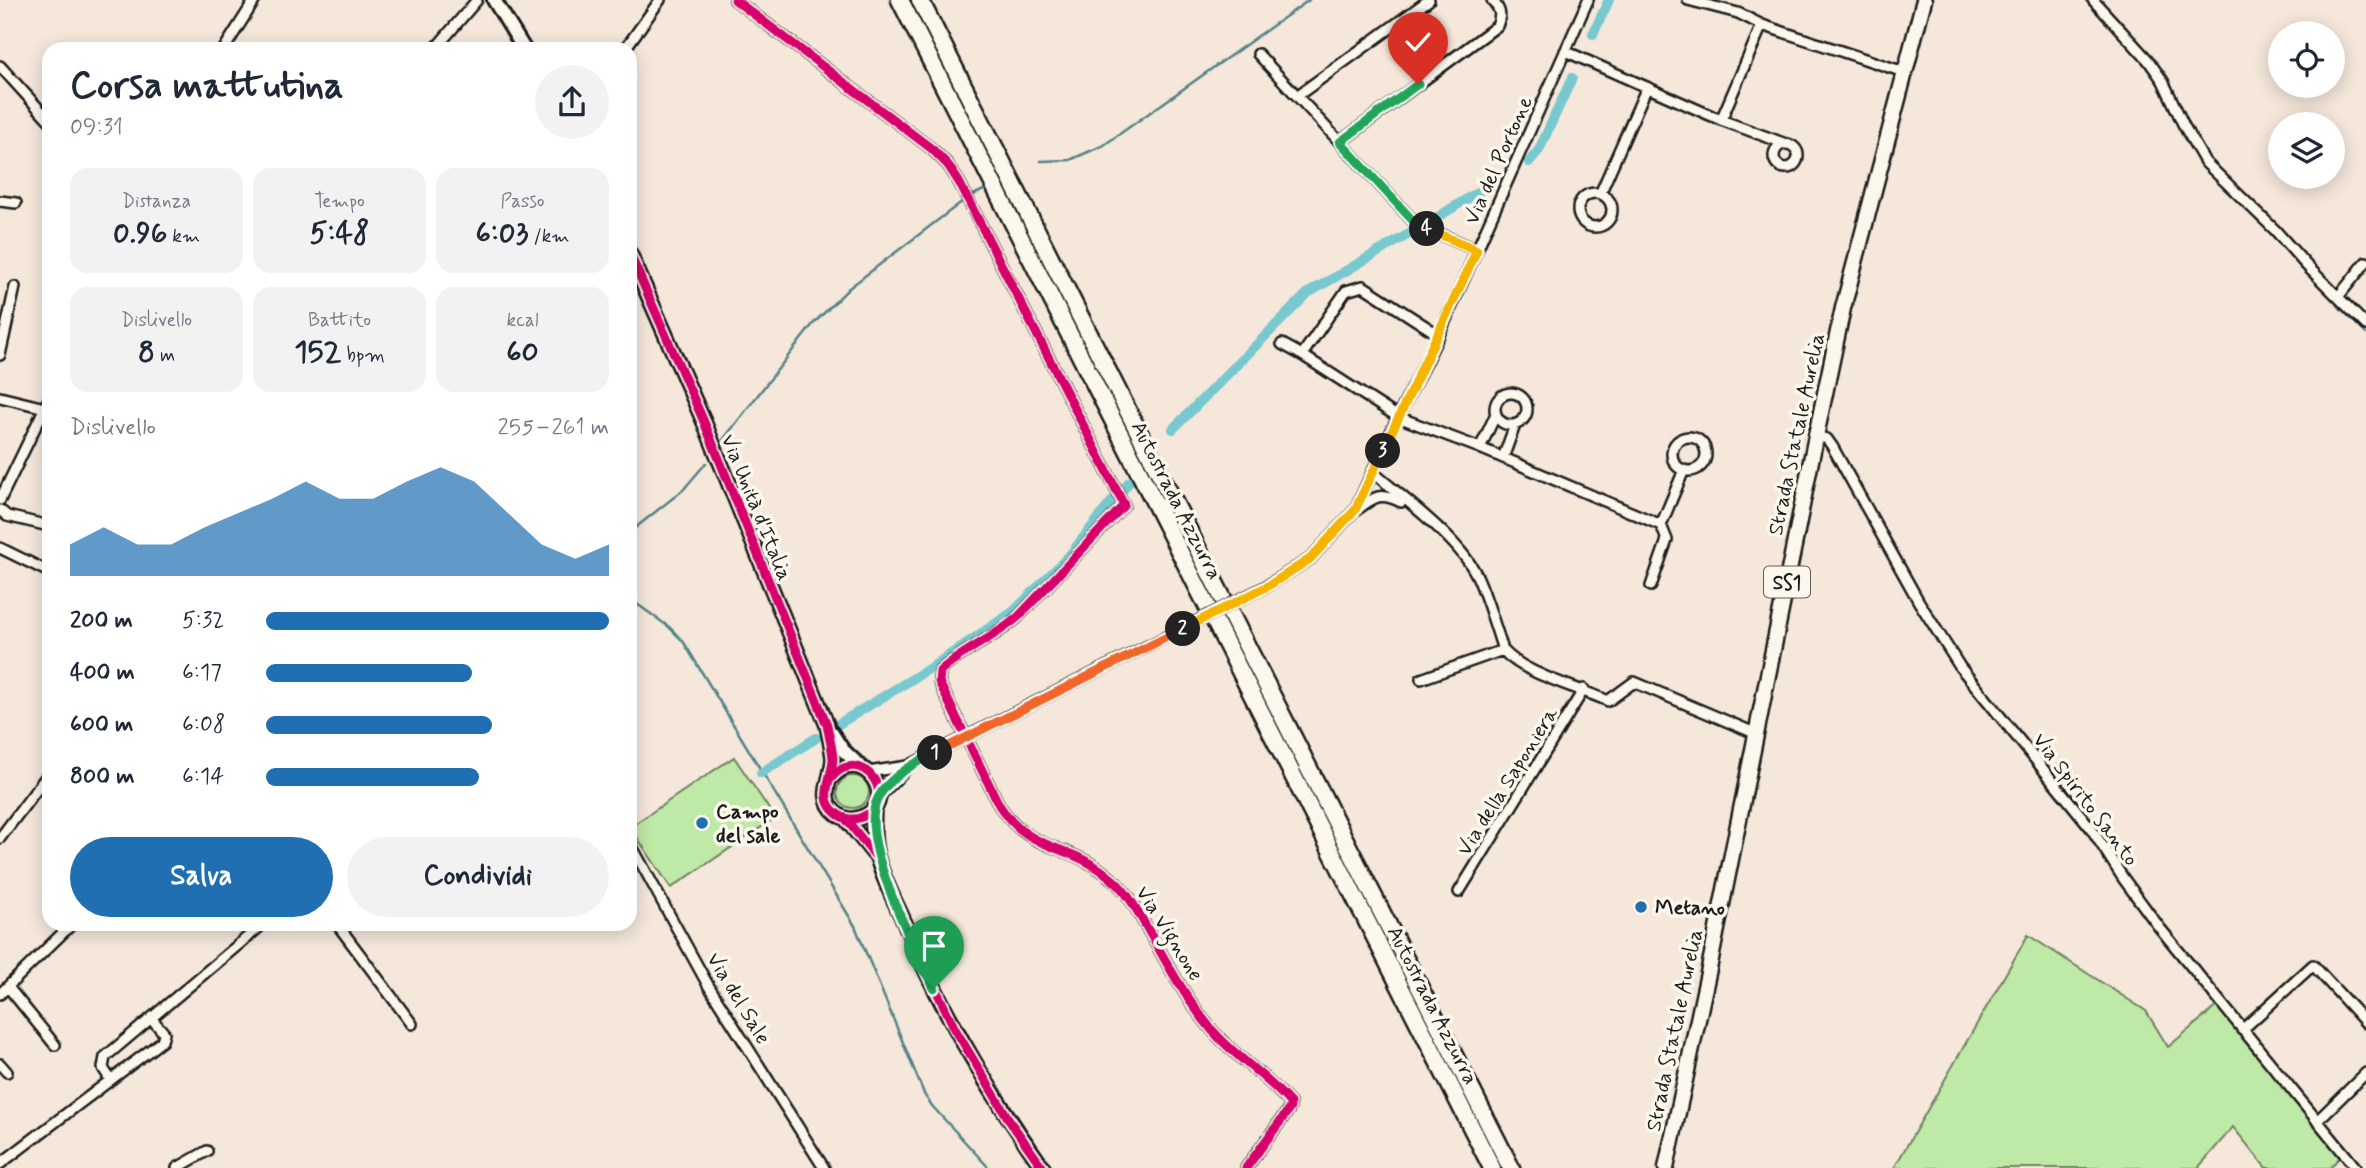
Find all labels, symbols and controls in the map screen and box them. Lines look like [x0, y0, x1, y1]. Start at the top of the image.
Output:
pin [1388, 12.0, 1448, 84]
map controls [2268, 21, 2345, 189]
button: locate [2268, 21, 2345, 98]
icon: check [1399, 23, 1437, 61]
text: Corsa mattutina [70, 62, 344, 111]
button: share [535, 65, 609, 139]
street label: Via del Portone [1458, 92, 1540, 229]
button: layers [2268, 112, 2345, 189]
text: 09:31 [70, 113, 123, 143]
text: Distanza [122, 189, 191, 214]
text: Tempo [314, 189, 365, 214]
text: Passo [500, 189, 545, 214]
pin: 4 [1410, 212, 1444, 246]
text: 0.96 [113, 214, 167, 253]
text: 5:48 [310, 214, 369, 253]
text: 6:03 [476, 214, 528, 253]
text: 4 [1421, 216, 1432, 241]
text: km [167, 224, 200, 249]
text: /km [528, 224, 569, 249]
text: Dislivello [121, 308, 192, 333]
text: Battito [308, 308, 371, 333]
text: kcal [507, 308, 538, 333]
street label: Strada Statale Aurelia [1762, 330, 1832, 538]
text: 8 [138, 333, 155, 372]
text: 152 [294, 333, 341, 372]
text: 60 [506, 333, 539, 372]
text: m [155, 343, 175, 368]
text: bpm [341, 343, 385, 368]
text: Dislivello [70, 413, 156, 443]
text: 255–261 m [498, 413, 609, 443]
street label: Autostrada Azzurra [1124, 416, 1228, 585]
street label: Via Unità d'Italia [714, 430, 798, 585]
pin: 3 [1366, 434, 1400, 468]
text: 3 [1378, 438, 1387, 463]
road number: SS1 [1764, 566, 1810, 597]
text: 200 m [70, 606, 133, 636]
text: 5:32 [182, 606, 224, 636]
pin: 2 [1166, 612, 1200, 646]
text: 2 [1178, 616, 1187, 641]
text: 400 m [70, 658, 135, 688]
text: 6:17 [182, 658, 222, 688]
street label: Via della Saponiera [1451, 702, 1565, 861]
text: 600 m [70, 710, 133, 740]
text: 6:08 [182, 710, 225, 740]
street label: Via Spirito Santo [2026, 727, 2145, 872]
pin: 1 [918, 736, 953, 770]
text: 1 [930, 740, 939, 765]
text: 800 m [70, 762, 134, 792]
text: 6:14 [182, 762, 224, 792]
place label: Campo del sale [716, 798, 780, 850]
marker: Campo del sale [694, 815, 710, 831]
button: Salva [70, 837, 333, 917]
button: Condividi [347, 837, 609, 917]
street label: Via Vignone [1127, 881, 1209, 988]
place label: Metano [1655, 894, 1725, 922]
marker: Metano [1633, 899, 1649, 915]
pin [904, 916, 964, 988]
street label: Autostrada Azzurra [1380, 921, 1484, 1090]
street label: Strada Statale Aurelia [1640, 926, 1710, 1134]
icon: arrive [915, 927, 953, 965]
street label: Via del Sale [700, 947, 777, 1050]

